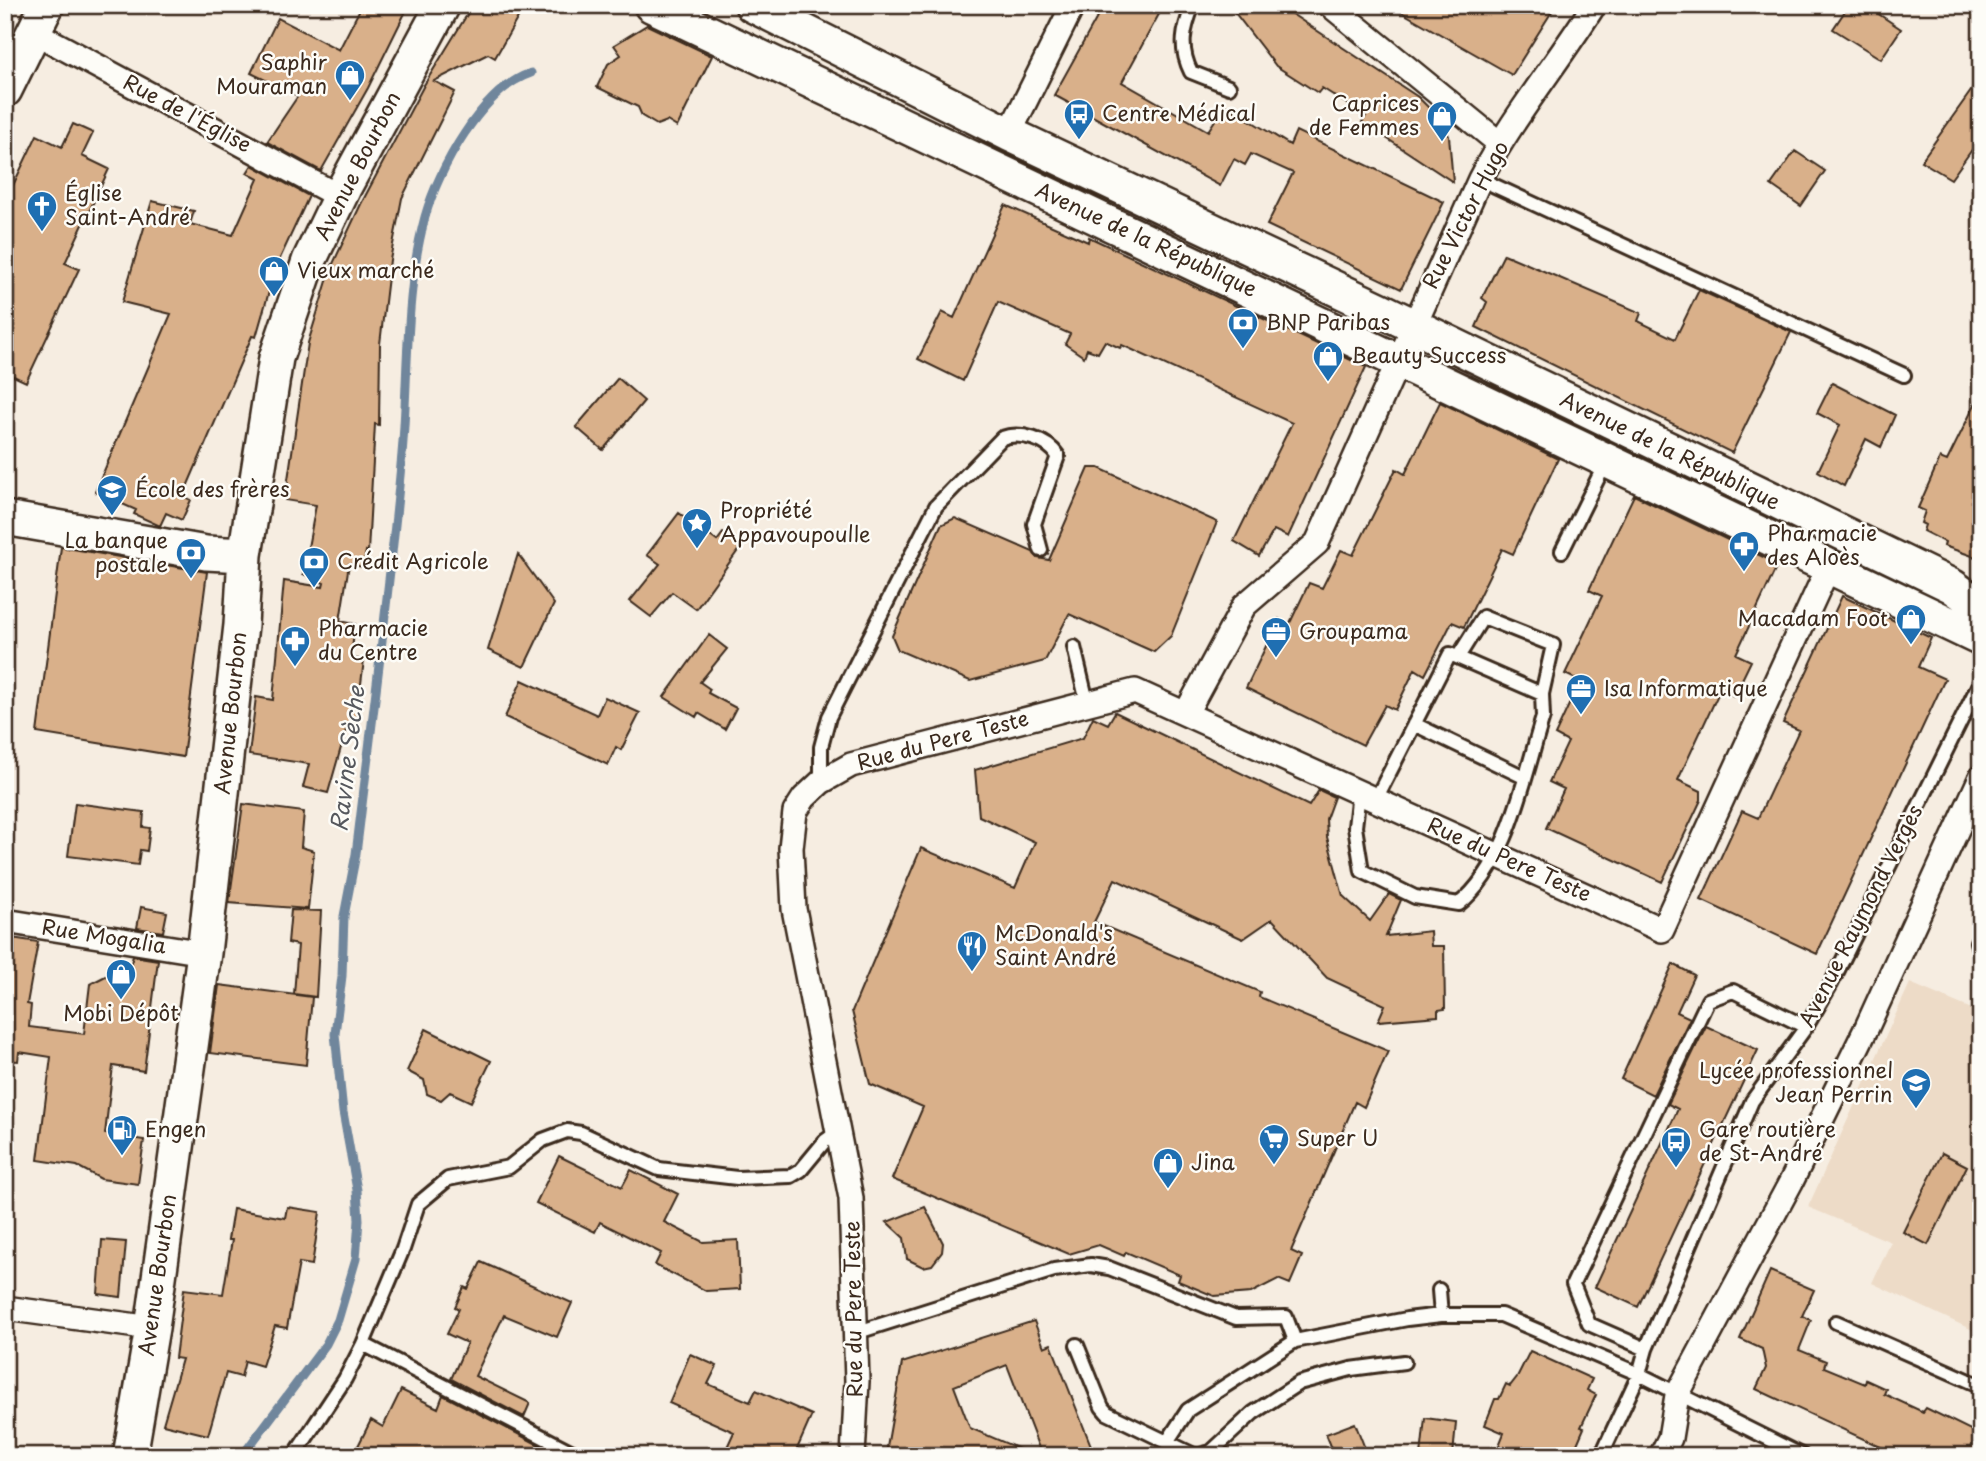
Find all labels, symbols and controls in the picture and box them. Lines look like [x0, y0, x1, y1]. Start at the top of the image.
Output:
place label: Saphir Mouraman [216, 45, 328, 101]
shop icon: Saphir Mouraman [333, 58, 367, 102]
street label: Rue de l'Église [118, 65, 258, 159]
street label: Avenue Bourbon [305, 85, 408, 245]
place label: Caprices de Femmes [1309, 86, 1419, 142]
place label: Centre Médical [1102, 96, 1256, 128]
bus stop icon: Centre Médical [1062, 97, 1096, 141]
shop icon: Caprices de Femmes [1425, 99, 1459, 143]
street label: Rue Victor Hugo [1413, 134, 1515, 294]
street label: Avenue de la République [1031, 173, 1263, 304]
place label: Église Saint-André [65, 176, 190, 232]
church icon: Église Saint-André [25, 189, 59, 233]
place label: Vieux marché [297, 253, 435, 285]
shop icon: Vieux marché [257, 254, 291, 298]
place label: BNP Paribas [1266, 305, 1390, 337]
bank icon: BNP Paribas [1226, 306, 1260, 350]
place label: Beauty Success [1351, 338, 1507, 370]
shop icon: Beauty Success [1311, 339, 1345, 383]
street label: Avenue de la République [1555, 382, 1786, 516]
place label: École des frères [135, 472, 290, 504]
school or university icon: École des frères [95, 473, 129, 517]
place label: Propriété Appavoupoulle [720, 493, 870, 549]
place icon: Propriété Appavoupoulle [680, 506, 714, 550]
place label: Pharmacie des Aloès [1767, 516, 1877, 572]
place label: La banque postale [65, 523, 168, 579]
pharmacy icon: Pharmacie des Aloès [1727, 529, 1761, 573]
bank icon: La banque postale [174, 536, 208, 580]
place label: Crédit Agricole [337, 544, 489, 576]
bank icon: Crédit Agricole [297, 545, 331, 589]
place label: Macadam Foot [1738, 601, 1888, 633]
shop icon: Macadam Foot [1894, 602, 1928, 646]
place label: Pharmacie du Centre [318, 611, 428, 667]
place label: Groupama [1299, 614, 1408, 646]
office icon: Groupama [1259, 615, 1293, 659]
pharmacy icon: Pharmacie du Centre [278, 624, 312, 668]
street label: Avenue Bourbon [205, 630, 253, 796]
place label: Isa Informatique [1604, 671, 1768, 703]
office icon: Isa Informatique [1564, 672, 1598, 716]
water label: Ravine Sèche [320, 682, 373, 834]
street label: Rue du Pere Teste [853, 701, 1032, 777]
street label: Avenue Raymond Vergès [1789, 798, 1929, 1032]
street label: Rue du Pere Teste [1423, 808, 1597, 909]
street label: Rue Mogalia [40, 909, 169, 961]
place label: McDonald's Saint André [995, 916, 1117, 972]
restaurant icon: McDonald's Saint André [955, 929, 989, 973]
shop icon: Mobi Dépôt [104, 957, 138, 1001]
place label: Mobi Dépôt [63, 996, 179, 1028]
place label: Lycée professionnel Jean Perrin [1699, 1053, 1893, 1109]
school or university icon: Lycée professionnel Jean Perrin [1899, 1066, 1933, 1110]
place label: Engen [145, 1112, 206, 1144]
place label: Gare routière de St-André [1699, 1112, 1836, 1168]
fuel station icon: Engen [105, 1113, 139, 1157]
place label: Super U [1297, 1121, 1378, 1153]
supermarket icon: Super U [1257, 1122, 1291, 1166]
bus stop icon: Gare routière de St-André [1659, 1125, 1693, 1169]
place label: Jina [1191, 1145, 1236, 1177]
shop icon: Jina [1151, 1146, 1185, 1190]
street label: Avenue Bourbon [129, 1192, 183, 1358]
street label: Rue du Pere Teste [834, 1220, 870, 1398]

